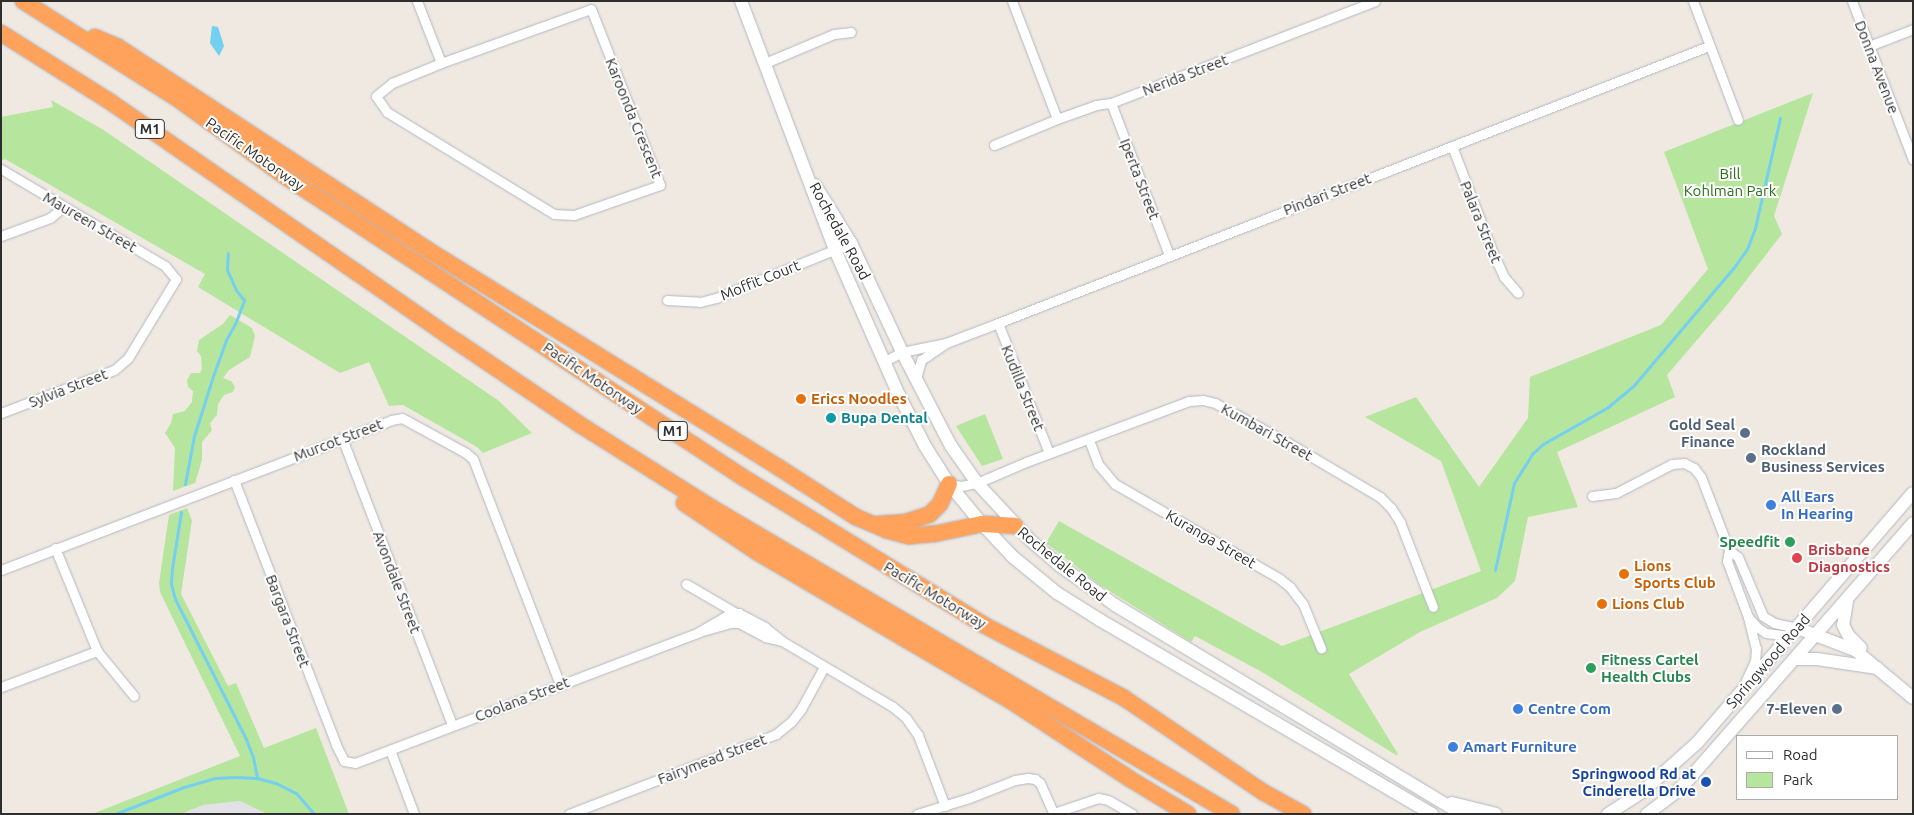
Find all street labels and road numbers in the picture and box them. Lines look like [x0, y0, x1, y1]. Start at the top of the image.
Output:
street label: Donna Avenue [1851, 18, 1903, 116]
street label: Nerida Street [1140, 50, 1230, 100]
street label: Karoonda Crescent [602, 55, 666, 181]
street label: Pacific Motorway [202, 113, 308, 195]
road number: M1 [134, 118, 166, 140]
street label: Iperta Street [1116, 136, 1164, 222]
street label: Pindari Street [1281, 169, 1373, 219]
street label: Palara Street [1456, 178, 1506, 266]
street label: Rochedale Road [806, 179, 874, 283]
street label: Maureen Street [40, 188, 140, 256]
street label: Moffit Court [718, 256, 802, 304]
street label: Pacific Motorway [540, 338, 646, 418]
street label: Kudilla Street [998, 342, 1048, 434]
street label: Sylvia Street [26, 365, 110, 411]
street label: Kumbari Street [1218, 399, 1316, 465]
street label: Murcot Street [291, 415, 385, 465]
road number: M1 [657, 420, 689, 442]
street label: Kuranga Street [1163, 506, 1259, 572]
street label: Rochedale Road [1014, 523, 1110, 605]
street label: Avondale Street [369, 528, 425, 636]
street label: Pacific Motorway [881, 557, 989, 633]
street label: Bargara Street [262, 572, 314, 670]
street label: Springwood Road [1722, 610, 1814, 712]
street label: Coolana Street [472, 673, 572, 725]
street label: Fairymead Street [655, 730, 769, 788]

